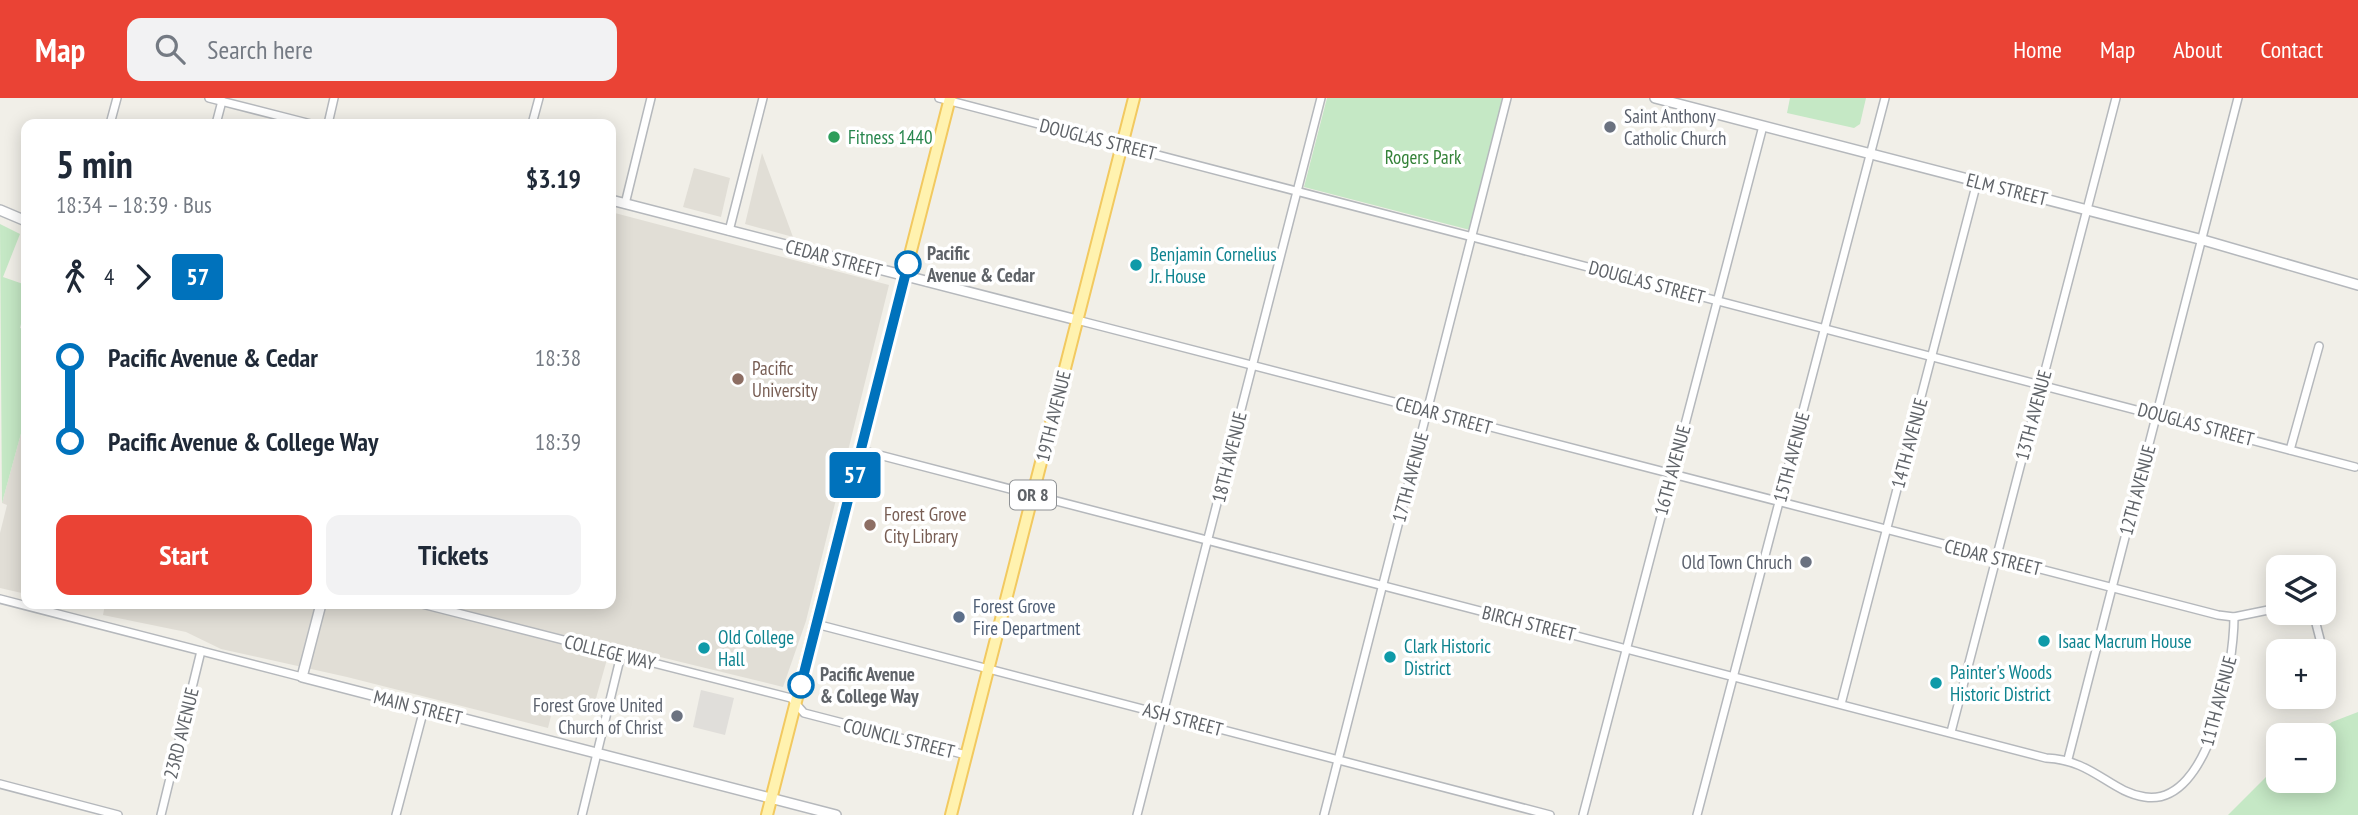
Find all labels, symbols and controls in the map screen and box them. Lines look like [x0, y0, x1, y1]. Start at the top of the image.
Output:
search box [127, 18, 617, 81]
text: Map [35, 28, 85, 71]
icon: search [151, 30, 189, 68]
text: Search here [207, 33, 313, 66]
text: Home [2013, 34, 2062, 65]
text: Map [2100, 34, 2135, 65]
text: About [2173, 34, 2222, 65]
text: Contact [2260, 34, 2323, 65]
place label: Saint Anthony Catholic Church [1624, 104, 1726, 150]
street label: DOUGLAS STREET [1037, 113, 1159, 165]
marker: Saint Anthony Catholic Church [1602, 119, 1618, 135]
place label: Fitness 1440 [848, 125, 932, 149]
marker: Fitness 1440 [826, 129, 842, 145]
text: 5 min [56, 139, 133, 188]
park label: Rogers Park [1385, 145, 1462, 169]
text: $3.19 [526, 162, 581, 195]
street label: ELM STREET [1964, 167, 2051, 211]
text: 18:34 – 18:39 · Bus [56, 190, 212, 219]
street label: CEDAR STREET [783, 234, 885, 283]
place label: Pacific Avenue & Cedar [926, 241, 1035, 287]
place label: Benjamin Cornelius Jr. House [1149, 242, 1277, 288]
marker: Pacific Avenue & Cedar [895, 251, 921, 277]
street label: DOUGLAS STREET [1586, 255, 1708, 309]
marker: Benjamin Cornelius Jr. House [1128, 257, 1144, 273]
icon: walk [56, 258, 94, 296]
icon: forward [124, 258, 162, 296]
text: 57 [186, 261, 209, 292]
text: 4 [104, 262, 114, 291]
text: Pacific Avenue & Cedar [108, 341, 318, 374]
text: 18:38 [535, 343, 581, 372]
place label: Pacific University [752, 356, 818, 402]
street label: 13TH AVENUE [2009, 367, 2057, 463]
street label: 19TH AVENUE [1030, 368, 1076, 464]
marker: Pacific University [730, 371, 746, 387]
street label: CEDAR STREET [1393, 391, 1495, 440]
street label: 14TH AVENUE [1885, 395, 1933, 491]
street label: DOUGLAS STREET [2135, 397, 2257, 451]
street label: 18TH AVENUE [1206, 409, 1252, 505]
street label: 15TH AVENUE [1767, 409, 1815, 505]
street label: 16TH AVENUE [1648, 422, 1696, 518]
text: Pacific Avenue & College Way [108, 425, 378, 458]
text: 18:39 [535, 427, 581, 456]
street label: 17TH AVENUE [1386, 429, 1434, 525]
street label: 12TH AVENUE [2113, 442, 2161, 538]
line badge: 57 [824, 452, 886, 498]
text: 57 [844, 459, 866, 490]
road number: OR 8 [1010, 480, 1056, 510]
place label: Forest Grove City Library [884, 502, 967, 548]
button: Start [56, 515, 312, 595]
button: Tickets [326, 515, 581, 595]
marker: Forest Grove City Library [862, 517, 878, 533]
street label: CEDAR STREET [1942, 533, 2044, 581]
place label: Old Town Chruch [1682, 550, 1792, 574]
marker: Old Town Chruch [1798, 554, 1814, 570]
map controls [2266, 555, 2336, 793]
button: layers [2266, 555, 2336, 625]
place label: Forest Grove Fire Department [973, 594, 1081, 640]
street label: BIRCH STREET [1480, 600, 1579, 646]
marker: Forest Grove Fire Department [951, 609, 967, 625]
place label: Old College Hall [718, 625, 794, 671]
street label: COLLEGE WAY [562, 629, 658, 675]
place label: Isaac Macrum House [2058, 629, 2192, 653]
marker: Isaac Macrum House [2036, 633, 2052, 649]
place label: Clark Historic District [1404, 634, 1491, 680]
button: + [2266, 639, 2336, 709]
marker: Old College Hall [696, 640, 712, 656]
marker: Clark Historic District [1382, 649, 1398, 665]
street label: 11TH AVENUE [2194, 653, 2242, 749]
place label: Painter's Woods Historic District [1950, 660, 2052, 706]
place label: Pacific Avenue & College Way [820, 662, 919, 708]
marker: Pacific Avenue & College Way [788, 672, 814, 698]
marker: Painter's Woods Historic District [1928, 675, 1944, 691]
street label: MAIN STREET [371, 684, 465, 730]
street label: 23RD AVENUE [158, 685, 204, 781]
place label: Forest Grove United Church of Christ [533, 693, 664, 739]
street label: ASH STREET [1140, 697, 1226, 741]
marker: Forest Grove United Church of Christ [669, 708, 685, 724]
street label: COUNCIL STREET [841, 713, 958, 764]
button: − [2266, 723, 2336, 793]

